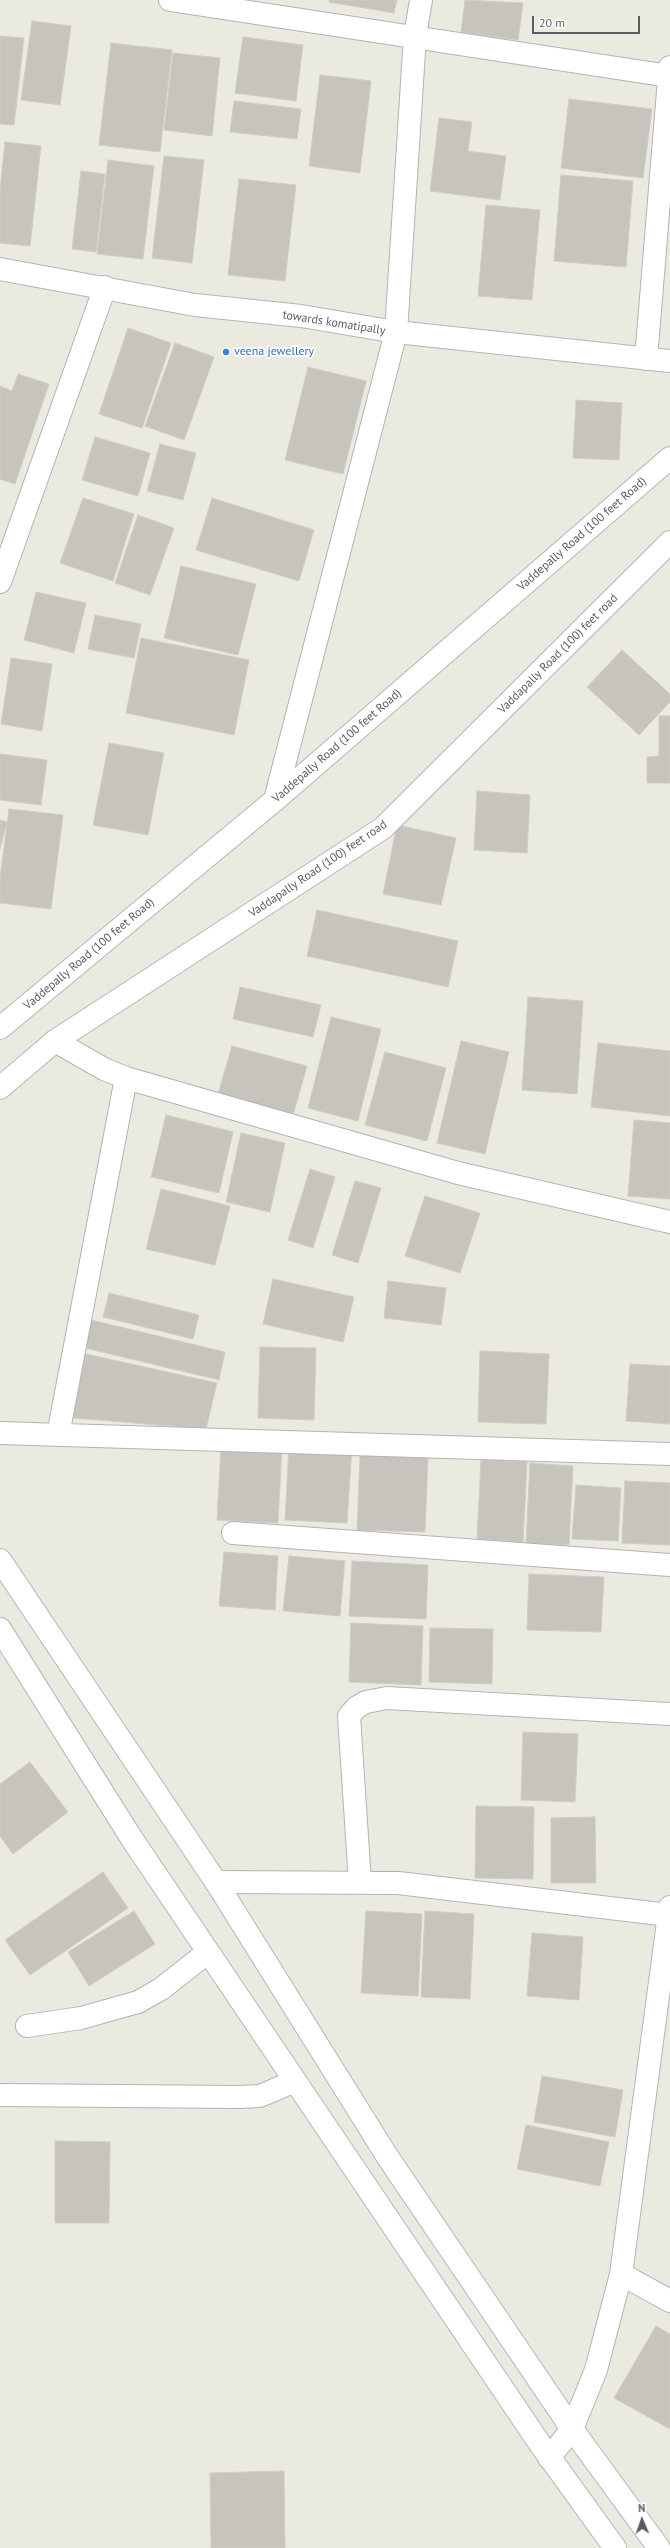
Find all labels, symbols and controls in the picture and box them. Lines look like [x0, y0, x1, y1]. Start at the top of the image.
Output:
scale bar [534, 8, 642, 34]
text: 20 m [539, 15, 565, 30]
street label: towards komatipally [282, 308, 386, 338]
place label: veena jewellery [234, 345, 314, 359]
marker: veena jewellery [221, 347, 231, 357]
street label: Vaddepally Road (100 feet Road) [515, 474, 649, 594]
street label: Vaddapally Road (100) feet road [495, 591, 621, 717]
street label: Vaddepally Road (100 feet Road) [270, 686, 404, 806]
street label: Vaddapally Road (100) feet road [246, 817, 390, 921]
street label: Vaddepally Road (100 feet Road) [21, 895, 157, 1013]
north arrow [622, 2500, 662, 2540]
text: N [638, 2501, 645, 2515]

